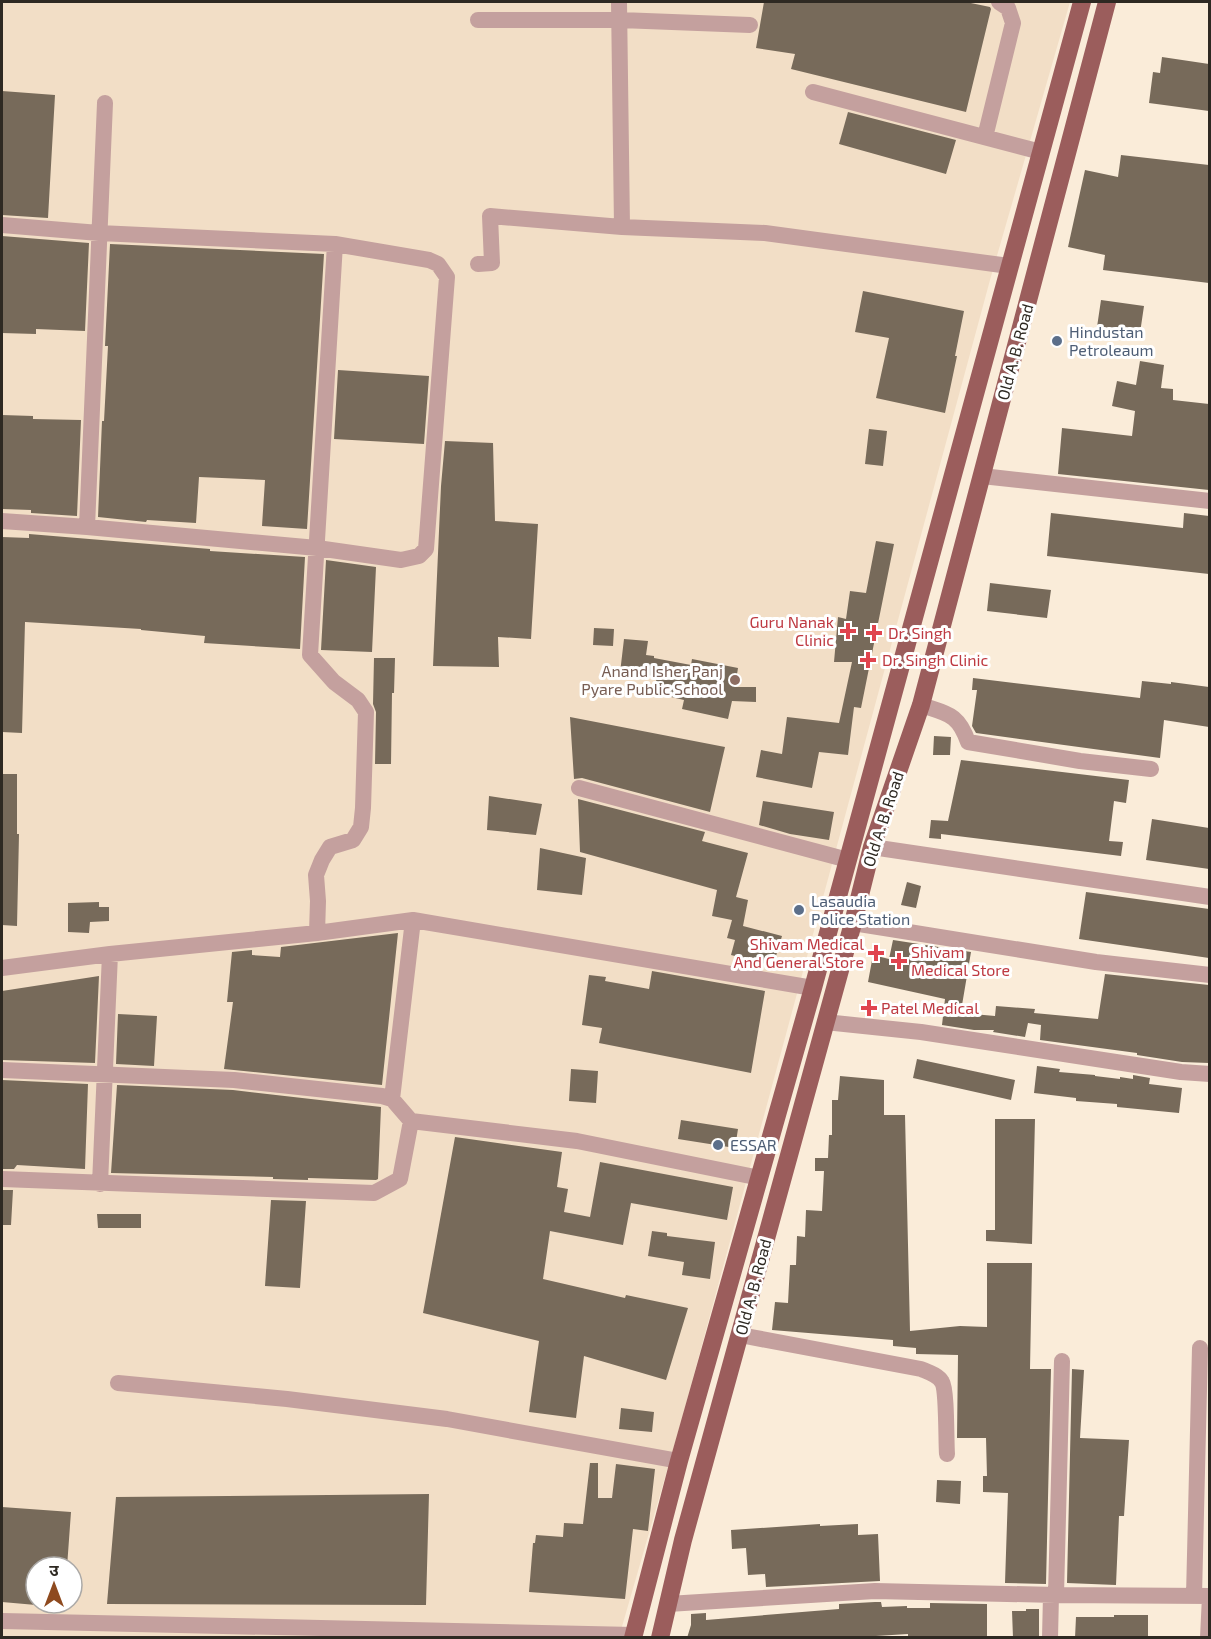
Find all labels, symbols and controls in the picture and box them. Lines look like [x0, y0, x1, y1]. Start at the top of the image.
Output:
street label: Old A. B. Road [993, 302, 1037, 402]
place label: Hindustan Petroleaum [1069, 322, 1154, 359]
marker: Hindustan Petroleaum [1050, 334, 1064, 348]
place label: Guru Nanak Clinic [749, 612, 834, 649]
marker: Guru Nanak Clinic [839, 622, 857, 640]
place label: Dr. Singh [888, 623, 952, 642]
marker: Dr. Singh [865, 624, 883, 642]
place label: Dr. Singh Clinic [882, 650, 989, 669]
marker: Dr. Singh Clinic [859, 651, 877, 669]
place label: Anand Isher Panj Pyare Public School [581, 661, 723, 698]
marker: Anand Isher Panj Pyare Public School [728, 673, 742, 687]
street label: Old A. B. Road [858, 769, 907, 869]
place label: Lasaudia Police Station [811, 891, 910, 928]
marker: Lasaudia Police Station [792, 903, 806, 917]
place label: Shivam Medical And General Store [734, 934, 864, 971]
place label: Shivam Medical Store [911, 942, 1010, 979]
marker: Shivam Medical And General Store [869, 946, 883, 960]
marker: Shivam Medical Store [892, 954, 906, 968]
place label: Patel Medical [881, 998, 979, 1017]
marker: Patel Medical [862, 1001, 876, 1015]
place label: ESSAR [730, 1135, 777, 1154]
marker: ESSAR [711, 1138, 725, 1152]
street label: Old A. B. Road [731, 1237, 775, 1337]
north arrow [24, 1555, 84, 1615]
text: उ [49, 1560, 59, 1579]

